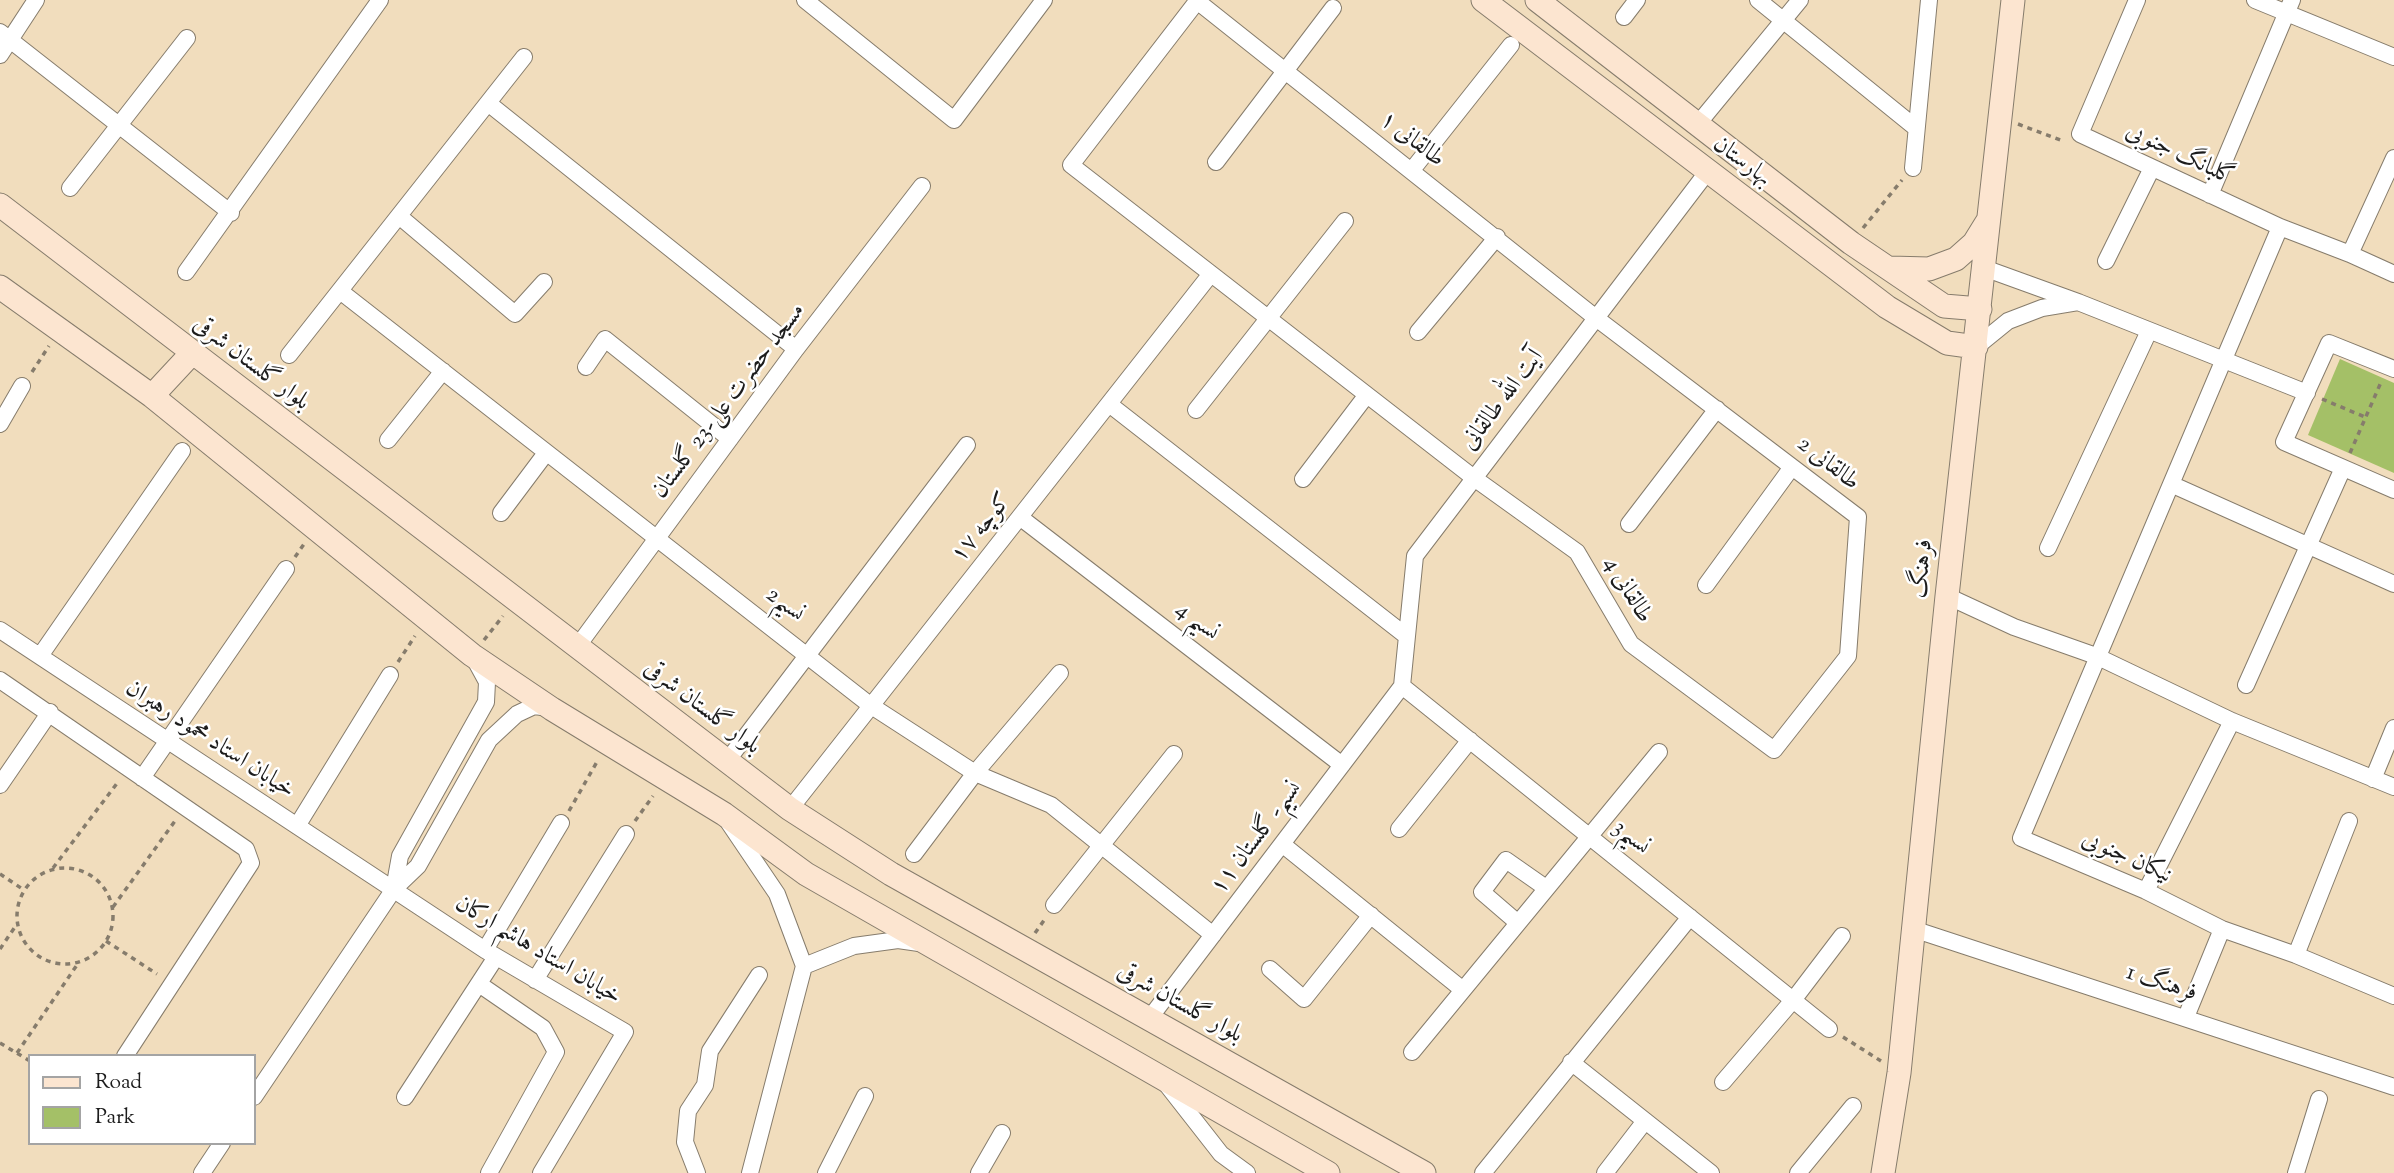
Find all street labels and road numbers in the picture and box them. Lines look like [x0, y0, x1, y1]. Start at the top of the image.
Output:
street label: طالقانی ۱ [1373, 107, 1449, 175]
street label: گلبانگ جنوبی [2120, 118, 2238, 194]
street label: بهارستان [1706, 131, 1776, 195]
street label: مسجد حضرت علی-23 گلستان [647, 298, 813, 506]
street label: بلوار گلستان شرقی [186, 312, 314, 418]
street label: آیت الله طالقانی [1457, 345, 1551, 457]
street label: طالقانی 2 [1790, 432, 1864, 498]
street label: کوچه ۱۷ [946, 488, 1020, 570]
street label: فرهنگ [1907, 538, 1941, 600]
street label: طالقانی 4 [1595, 552, 1657, 630]
street label: نسیم2 [759, 582, 809, 630]
street label: نسیم 4 [1168, 597, 1224, 649]
street label: بلوار گلستان شرقی [637, 656, 765, 762]
street label: خیابان استاد محمود رهبران [119, 675, 299, 807]
street label: نسیم- گلستان ۱۱ [1206, 777, 1310, 901]
street label: نسیم3 [1605, 815, 1655, 863]
street label: نیکان جنوبی [2076, 826, 2176, 892]
street label: خیابان استاد هاشم ارکان [449, 891, 625, 1013]
street label: بلوار گلستان شرقی [1111, 959, 1247, 1051]
street label: فرهنگ 1 [2122, 960, 2200, 1010]

